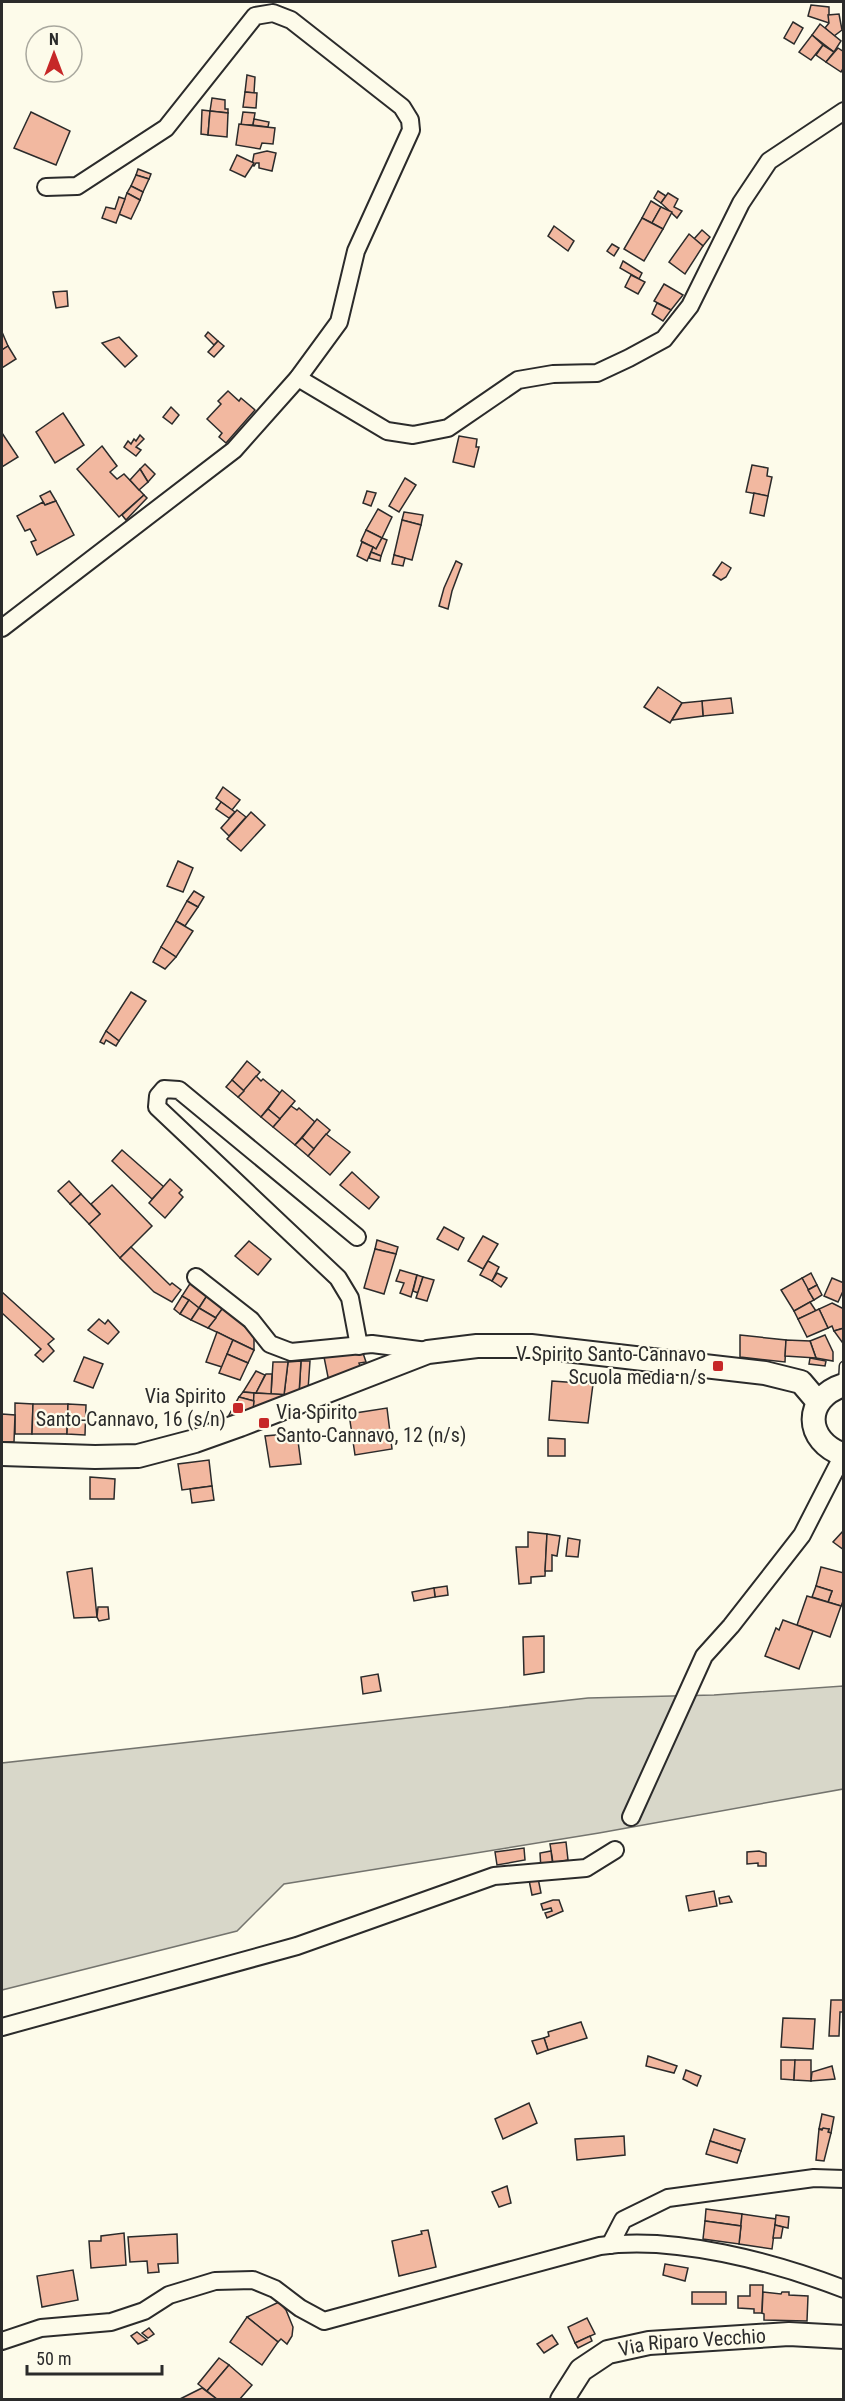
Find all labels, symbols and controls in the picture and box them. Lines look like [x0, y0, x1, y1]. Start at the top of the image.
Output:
north arrow [24, 24, 84, 84]
text: N [49, 30, 59, 49]
place label: V Spirito Santo-Cannavo Scuola media n/s [516, 1342, 706, 1389]
marker: V Spirito Santo-Cannavo Scuola media n/s [711, 1359, 725, 1373]
place label: Via Spirito Santo-Cannavo, 16 (s/n) [36, 1384, 226, 1431]
place label: Via Spirito Santo-Cannavo, 12 (n/s) [276, 1400, 466, 1447]
marker: Via Spirito Santo-Cannavo, 16 (s/n) [231, 1401, 245, 1415]
marker: Via Spirito Santo-Cannavo, 12 (n/s) [257, 1416, 271, 1430]
street label: Via Riparo Vecchio [616, 2324, 767, 2361]
scale bar [27, 2338, 162, 2376]
text: 50 m [36, 2348, 71, 2369]

